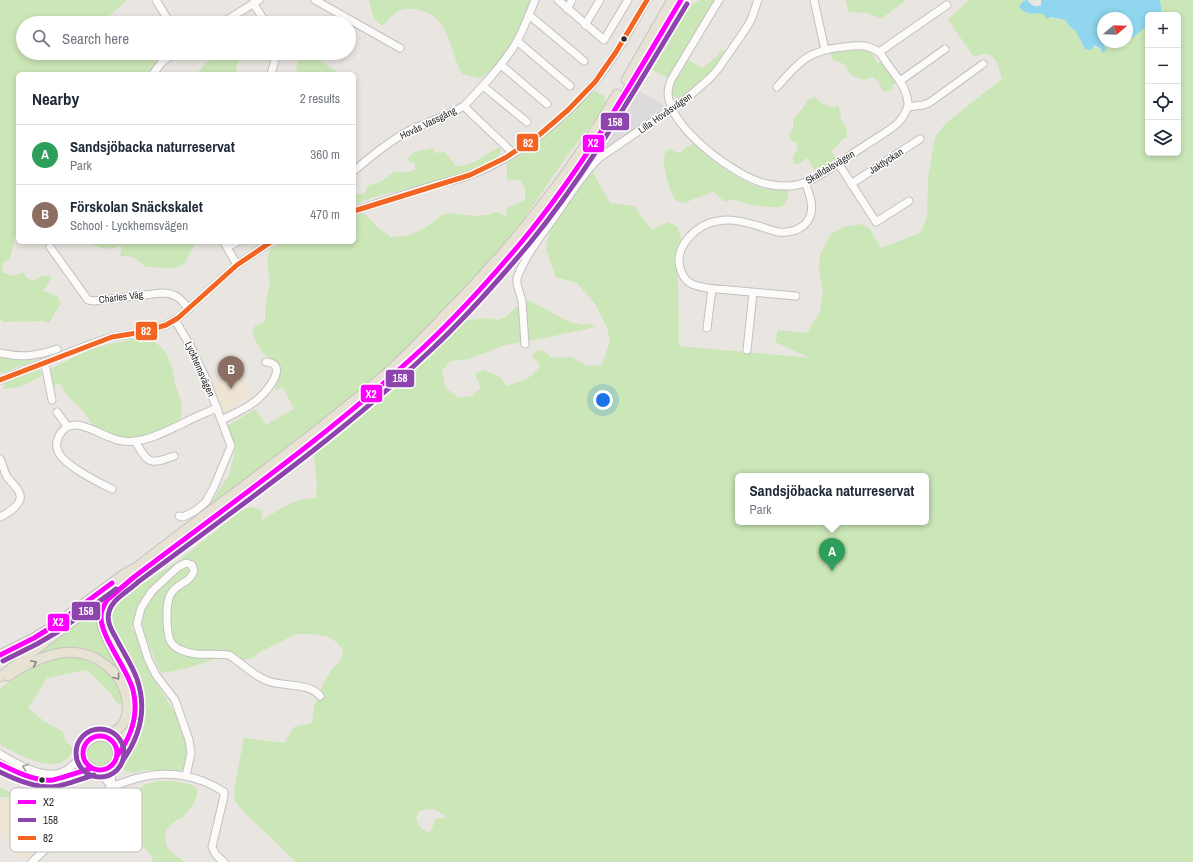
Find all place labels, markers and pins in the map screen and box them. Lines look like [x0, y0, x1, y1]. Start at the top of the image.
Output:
unlabelled marker [619, 34, 629, 44]
pin: B [218, 356, 244, 389]
pin: A [819, 538, 845, 571]
unlabelled marker [37, 775, 47, 785]

